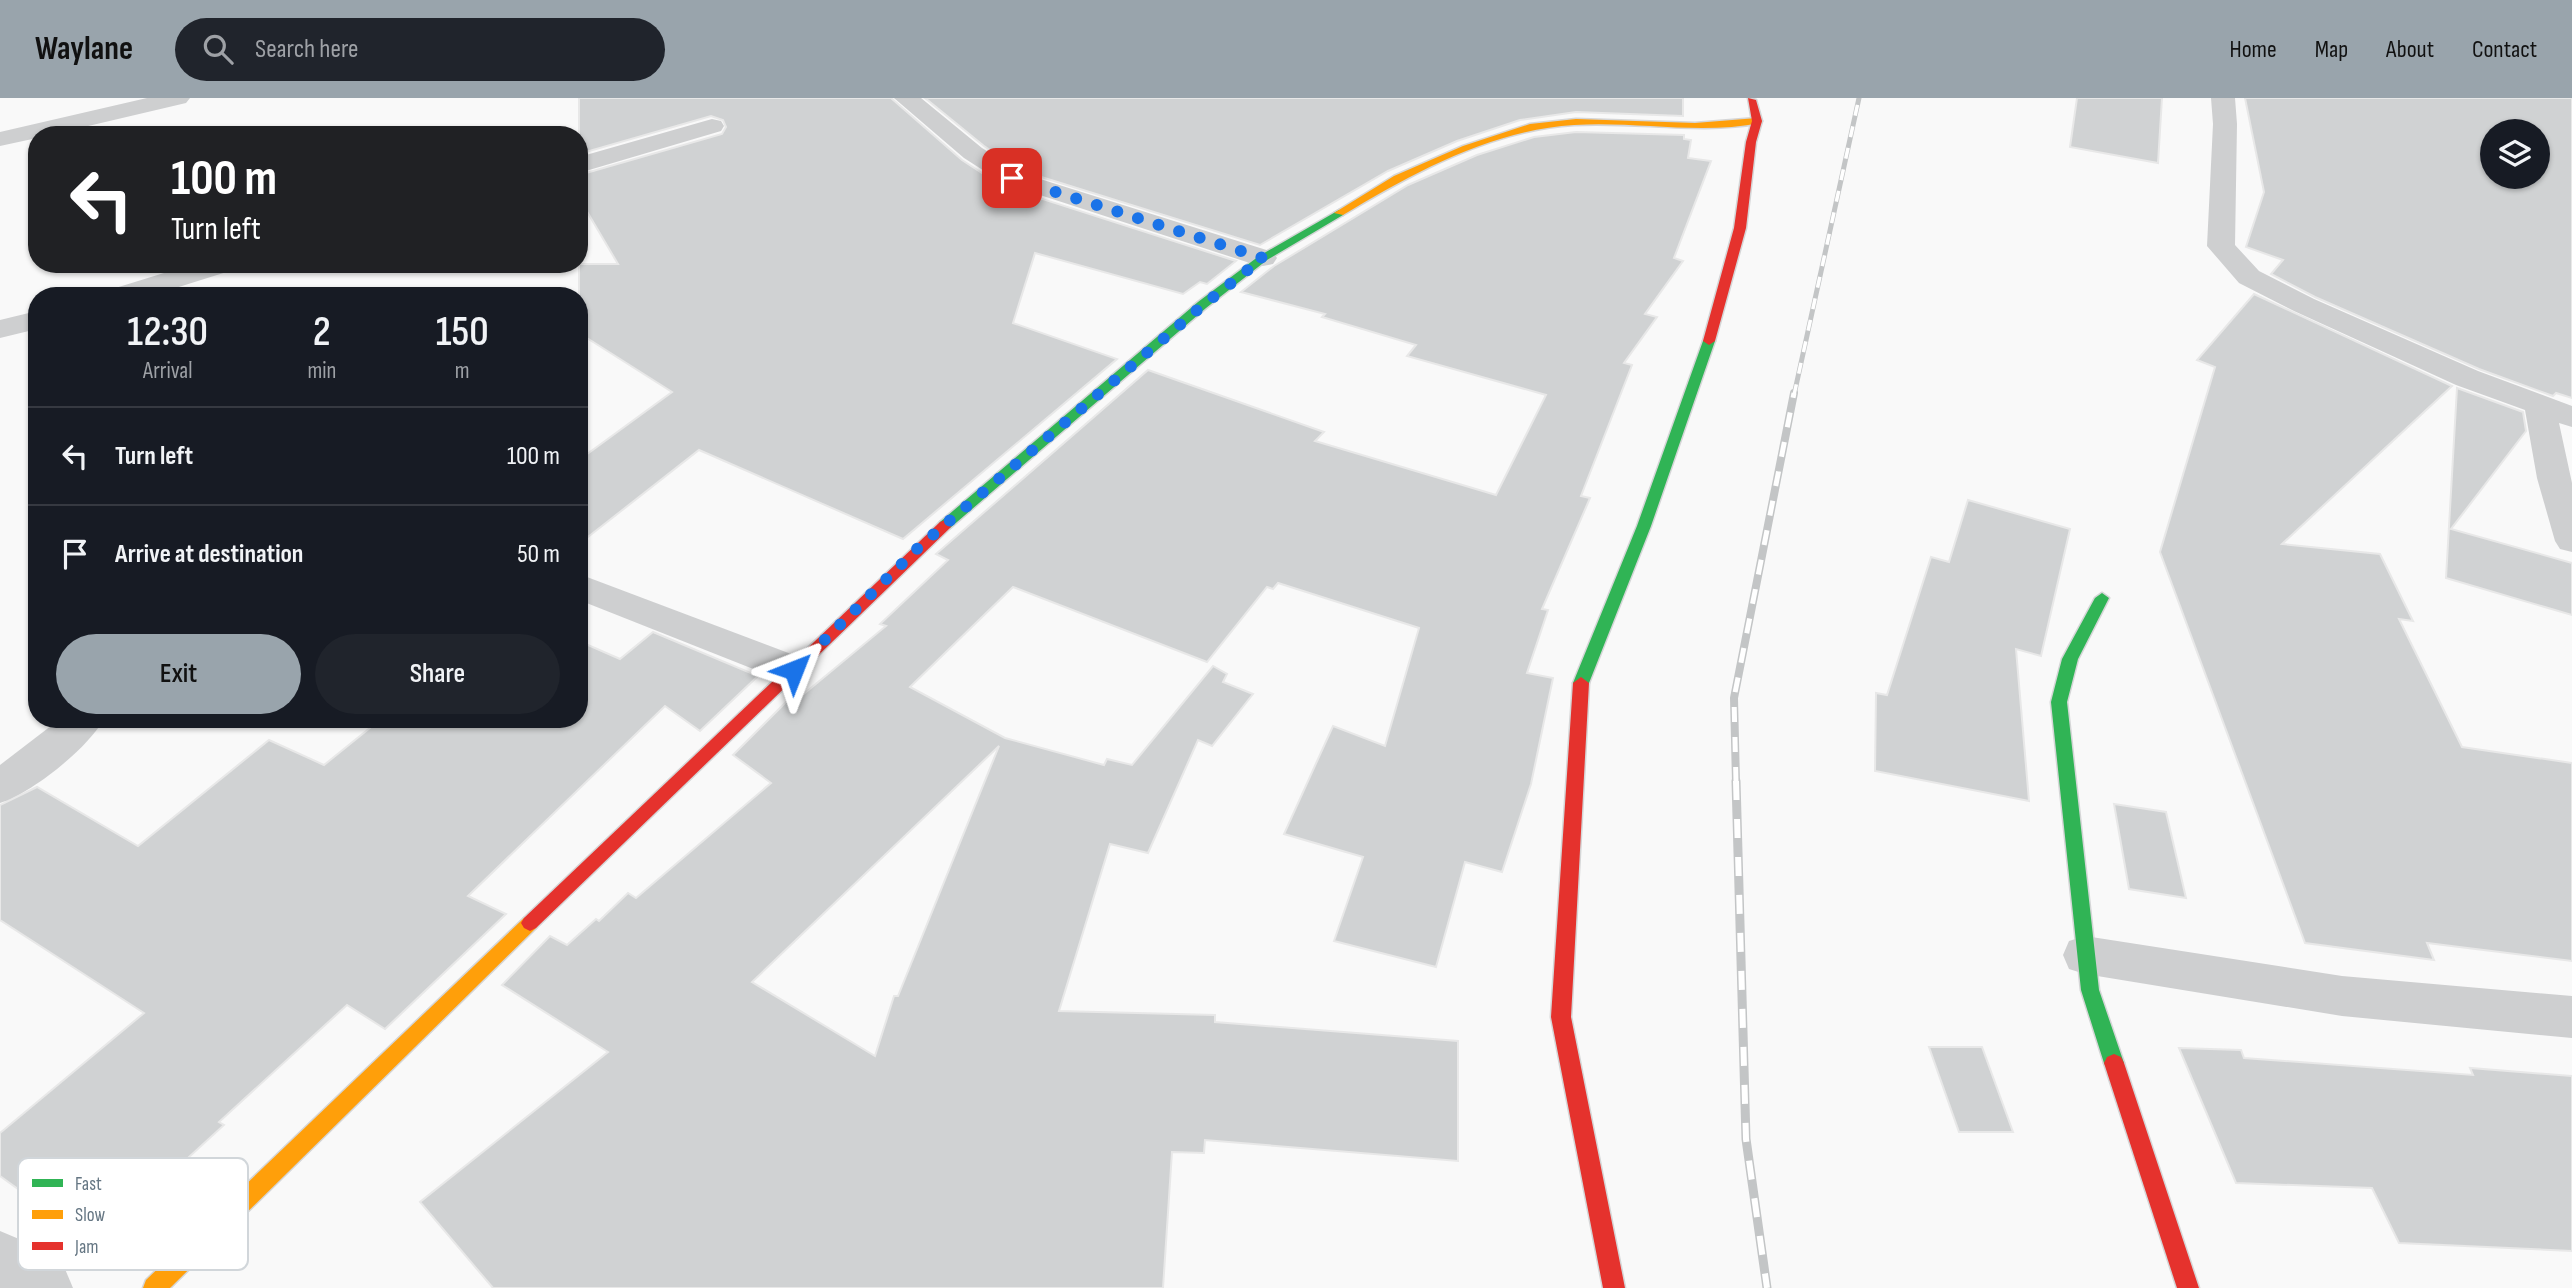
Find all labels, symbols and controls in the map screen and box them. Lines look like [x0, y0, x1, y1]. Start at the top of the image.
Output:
search box [175, 18, 665, 81]
text: Waylane [35, 29, 133, 69]
icon: search [199, 30, 237, 68]
text: Search here [255, 34, 358, 65]
text: Home [2229, 35, 2277, 64]
text: Map [2315, 35, 2348, 64]
text: About [2386, 35, 2434, 64]
text: Contact [2472, 35, 2537, 64]
map controls [2480, 119, 2550, 189]
button: layers [2480, 119, 2550, 189]
pin [982, 148, 1042, 208]
text: 100 m [171, 150, 277, 209]
icon: left [56, 154, 147, 245]
icon: arrive [993, 159, 1031, 197]
text: Turn left [171, 210, 261, 249]
text: 12:30 [127, 307, 208, 358]
text: 2 [313, 307, 331, 358]
text: 150 [436, 307, 489, 358]
text: Arrival [143, 357, 192, 385]
text: min [307, 357, 336, 385]
text: m [455, 357, 470, 385]
icon: left [56, 437, 94, 475]
text: Turn left [115, 441, 193, 472]
text: 100 m [507, 441, 560, 472]
icon: arrive [56, 535, 94, 573]
text: Arrive at destination [115, 539, 303, 570]
text: 50 m [517, 539, 560, 570]
position arrow [757, 633, 831, 707]
button: Exit [56, 634, 301, 714]
button: Share [315, 634, 560, 714]
legend [18, 1158, 248, 1270]
text: Fast [75, 1173, 102, 1196]
text: Slow [75, 1204, 105, 1227]
text: Jam [74, 1236, 98, 1259]

